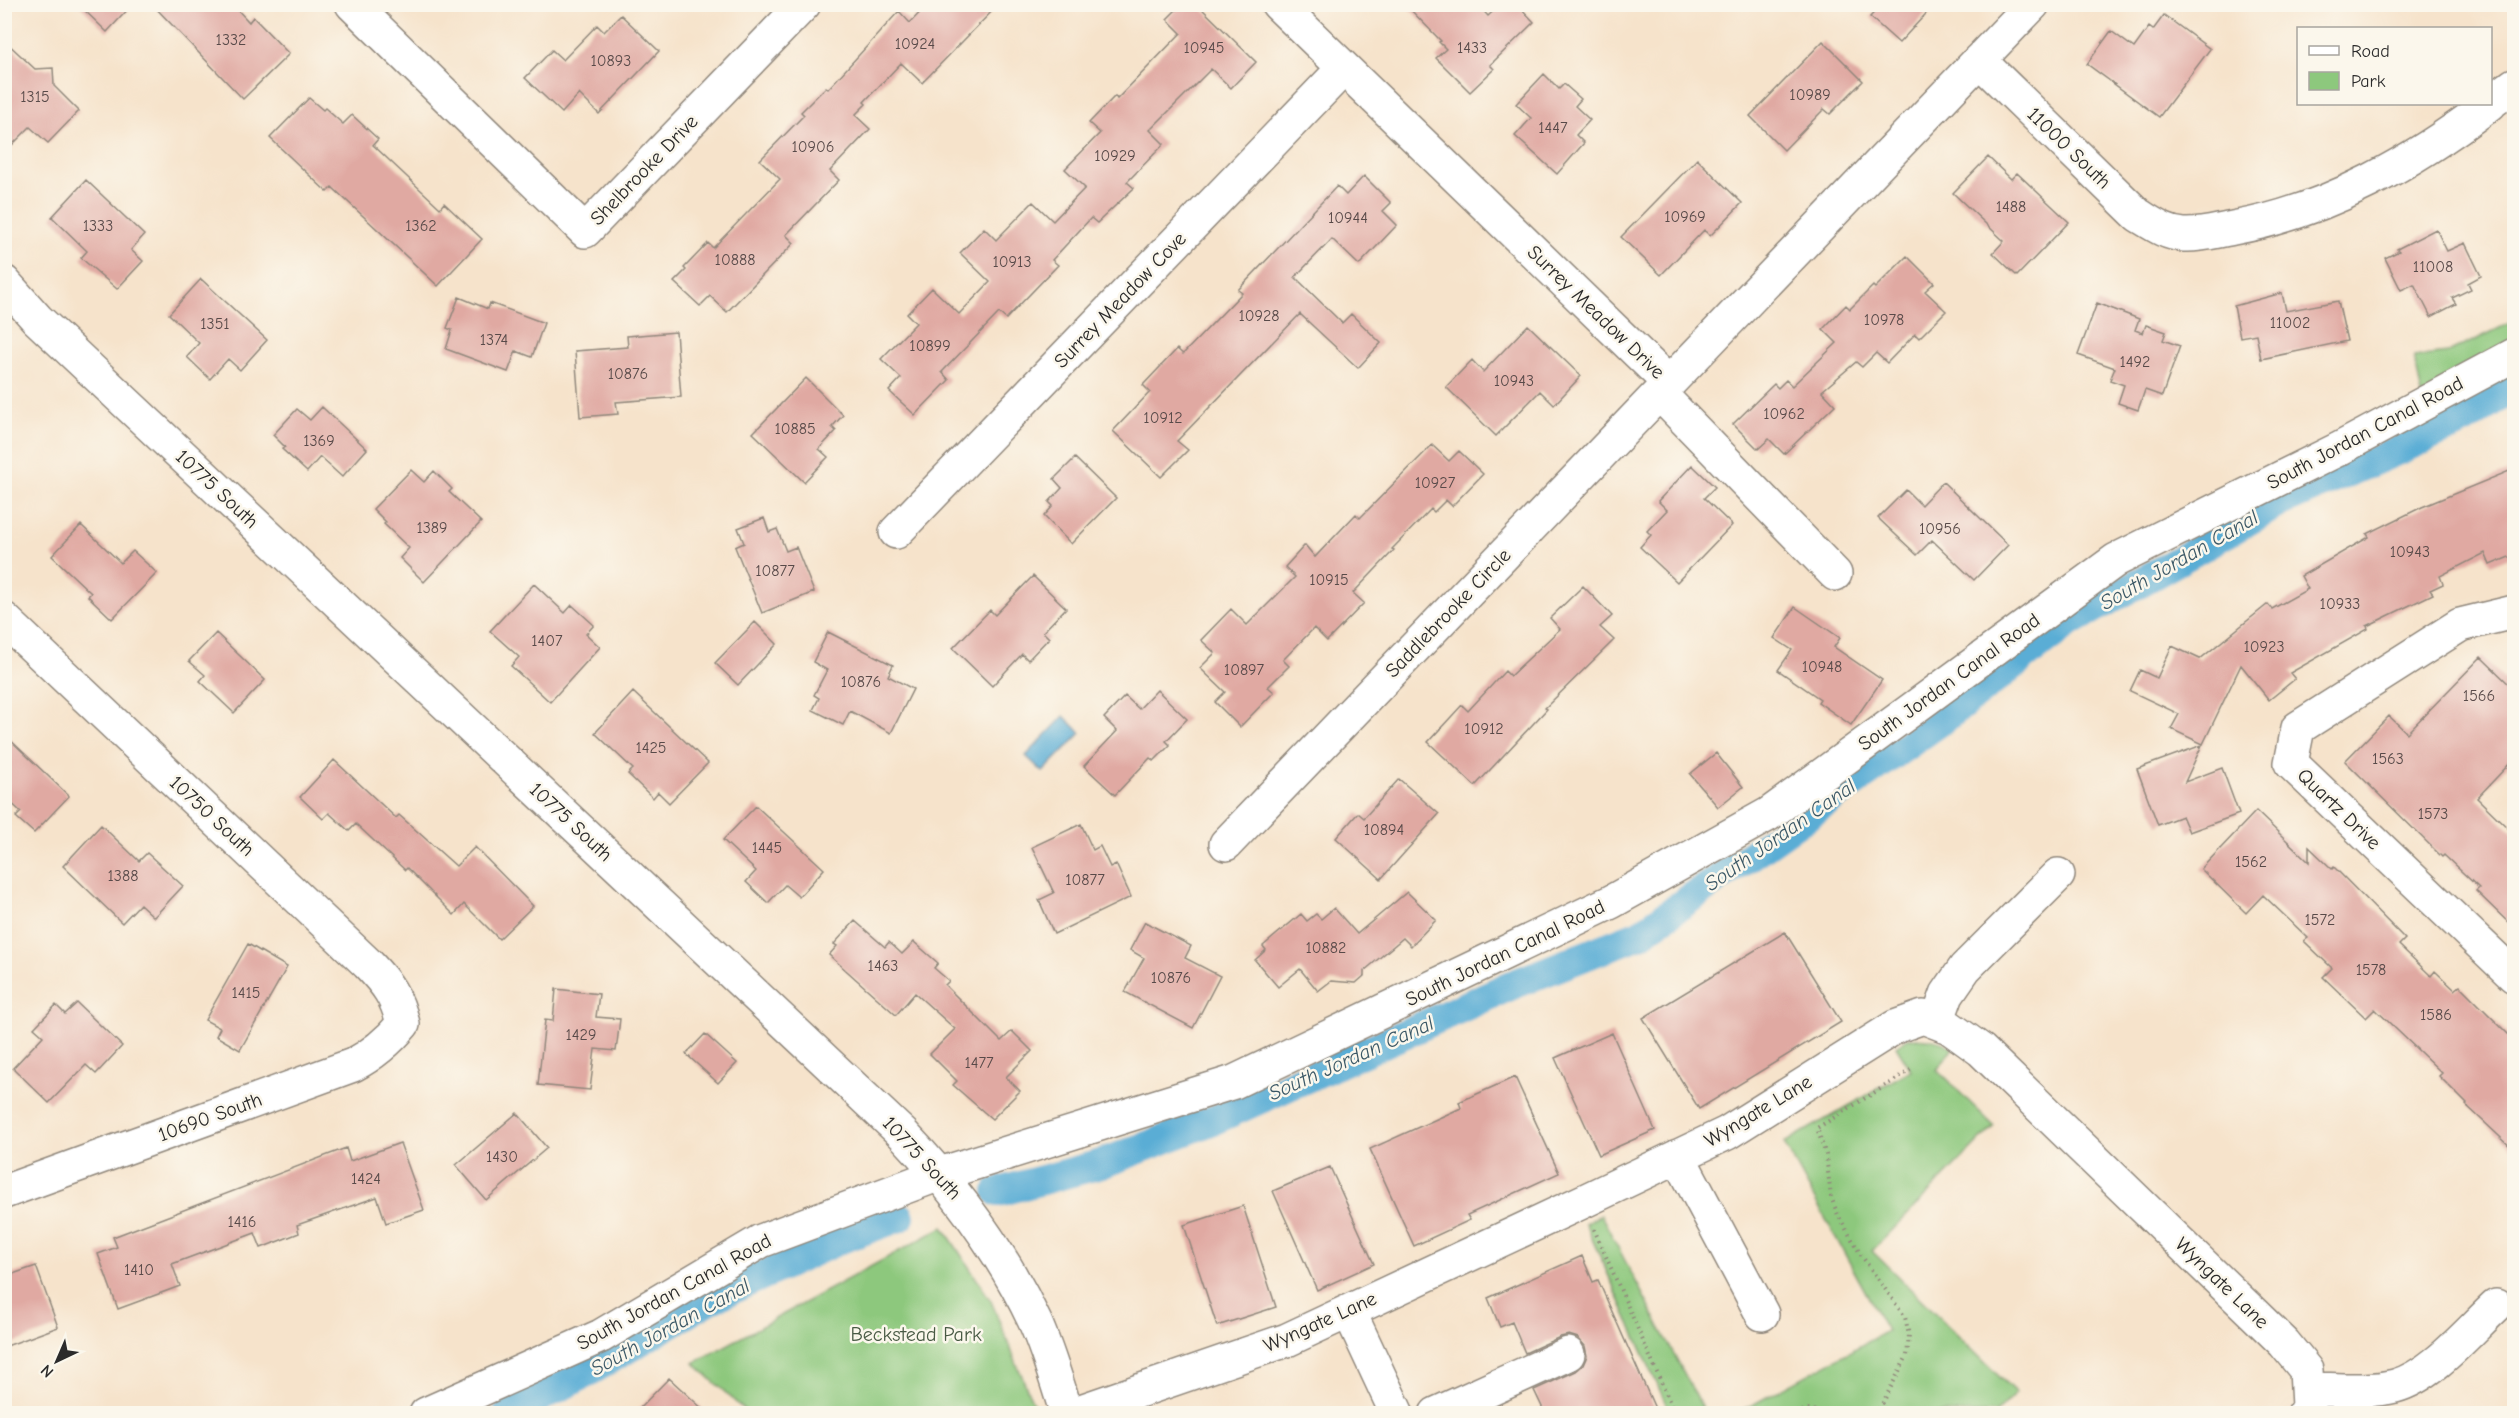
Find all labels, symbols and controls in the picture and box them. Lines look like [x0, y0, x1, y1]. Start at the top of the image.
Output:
legend [2297, 27, 2492, 105]
house number: 1332 [216, 31, 246, 49]
house number: 10924 [895, 35, 935, 53]
house number: 10945 [1184, 39, 1225, 57]
house number: 1433 [1457, 39, 1487, 57]
text: Road [2351, 41, 2390, 62]
house number: 10893 [591, 52, 631, 70]
text: Park [2351, 71, 2386, 92]
house number: 10989 [1789, 86, 1831, 104]
house number: 1315 [20, 88, 50, 106]
street label: 11000 South [2022, 102, 2116, 194]
street label: Shelbrooke Drive [585, 110, 703, 230]
house number: 1447 [1538, 119, 1568, 137]
house number: 10906 [792, 138, 835, 156]
house number: 10929 [1094, 147, 1136, 165]
house number: 1488 [1996, 198, 2026, 216]
house number: 10969 [1664, 208, 1706, 226]
house number: 10944 [1328, 209, 1368, 227]
house number: 1333 [83, 217, 113, 235]
house number: 1362 [405, 217, 437, 235]
street label: Surrey Meadow Cove [1049, 227, 1191, 373]
street label: Surrey Meadow Drive [1522, 240, 1670, 384]
house number: 10888 [715, 251, 755, 269]
house number: 10913 [992, 253, 1032, 271]
house number: 11008 [2413, 258, 2453, 276]
house number: 10928 [1238, 307, 1280, 325]
house number: 10978 [1864, 311, 1904, 329]
house number: 11002 [2270, 314, 2310, 332]
house number: 1351 [200, 315, 230, 333]
house number: 1374 [480, 331, 508, 349]
house number: 10899 [909, 337, 951, 355]
house number: 1492 [2120, 353, 2150, 371]
house number: 10876 [608, 365, 648, 383]
street label: South Jordan Canal Road [2263, 371, 2467, 495]
house number: 10943 [1494, 372, 1534, 390]
house number: 10962 [1763, 405, 1805, 423]
house number: 10912 [1143, 409, 1183, 427]
house number: 10885 [774, 420, 816, 438]
house number: 1369 [303, 432, 335, 450]
street label: 10775 South [171, 445, 263, 533]
house number: 10927 [1415, 474, 1456, 492]
water label: South Jordan Canal [2096, 505, 2263, 615]
house number: 1389 [416, 519, 448, 537]
house number: 10956 [1919, 520, 1961, 538]
house number: 10943 [2390, 543, 2430, 561]
street label: Saddlebrooke Circle [1380, 544, 1516, 682]
house number: 10877 [755, 562, 795, 580]
house number: 10915 [1309, 571, 1349, 589]
house number: 10933 [2320, 595, 2360, 613]
street label: South Jordan Canal Road [1854, 608, 2044, 756]
house number: 1407 [531, 632, 563, 650]
house number: 10923 [2243, 638, 2285, 656]
house number: 10948 [1802, 658, 1842, 676]
house number: 10897 [1224, 661, 1265, 679]
house number: 10876 [841, 673, 881, 691]
house number: 1566 [2463, 687, 2495, 705]
house number: 10912 [1464, 720, 1504, 738]
house number: 1425 [635, 739, 667, 757]
house number: 1563 [2372, 750, 2404, 768]
street label: Quartz Drive [2293, 764, 2385, 854]
street label: 10750 South [165, 771, 259, 861]
water label: South Jordan Canal [1700, 774, 1860, 896]
street label: 10775 South [525, 778, 617, 866]
house number: 1573 [2418, 805, 2448, 823]
house number: 10894 [1364, 821, 1404, 839]
house number: 1445 [752, 839, 782, 857]
house number: 1562 [2235, 853, 2267, 871]
house number: 1388 [108, 867, 138, 885]
house number: 10877 [1065, 871, 1105, 889]
street label: South Jordan Canal Road [1402, 895, 1608, 1011]
house number: 1572 [2305, 911, 2335, 929]
house number: 10882 [1306, 939, 1346, 957]
house number: 1463 [868, 957, 898, 975]
house number: 1578 [2356, 961, 2386, 979]
house number: 10876 [1151, 969, 1191, 987]
house number: 1415 [231, 984, 261, 1002]
house number: 1586 [2420, 1006, 2452, 1024]
water label: South Jordan Canal [1265, 1011, 1438, 1105]
house number: 1429 [566, 1026, 596, 1044]
house number: 1477 [964, 1054, 994, 1072]
street label: Wyngate Lane [1700, 1070, 1816, 1152]
street label: 10690 South [155, 1088, 265, 1146]
street label: 10775 South [878, 1112, 966, 1204]
house number: 1430 [486, 1148, 518, 1166]
house number: 1424 [351, 1170, 381, 1188]
house number: 1416 [227, 1213, 257, 1231]
street label: South Jordan Canal Road [572, 1228, 776, 1356]
street label: Wyngate Lane [2170, 1233, 2274, 1333]
house number: 1410 [124, 1261, 154, 1279]
water label: South Jordan Canal [586, 1273, 754, 1381]
street label: Wyngate Lane [1260, 1287, 1380, 1357]
park label: Beckstead Park [850, 1323, 982, 1346]
north arrow [27, 1331, 87, 1391]
text: N [37, 1361, 57, 1381]

